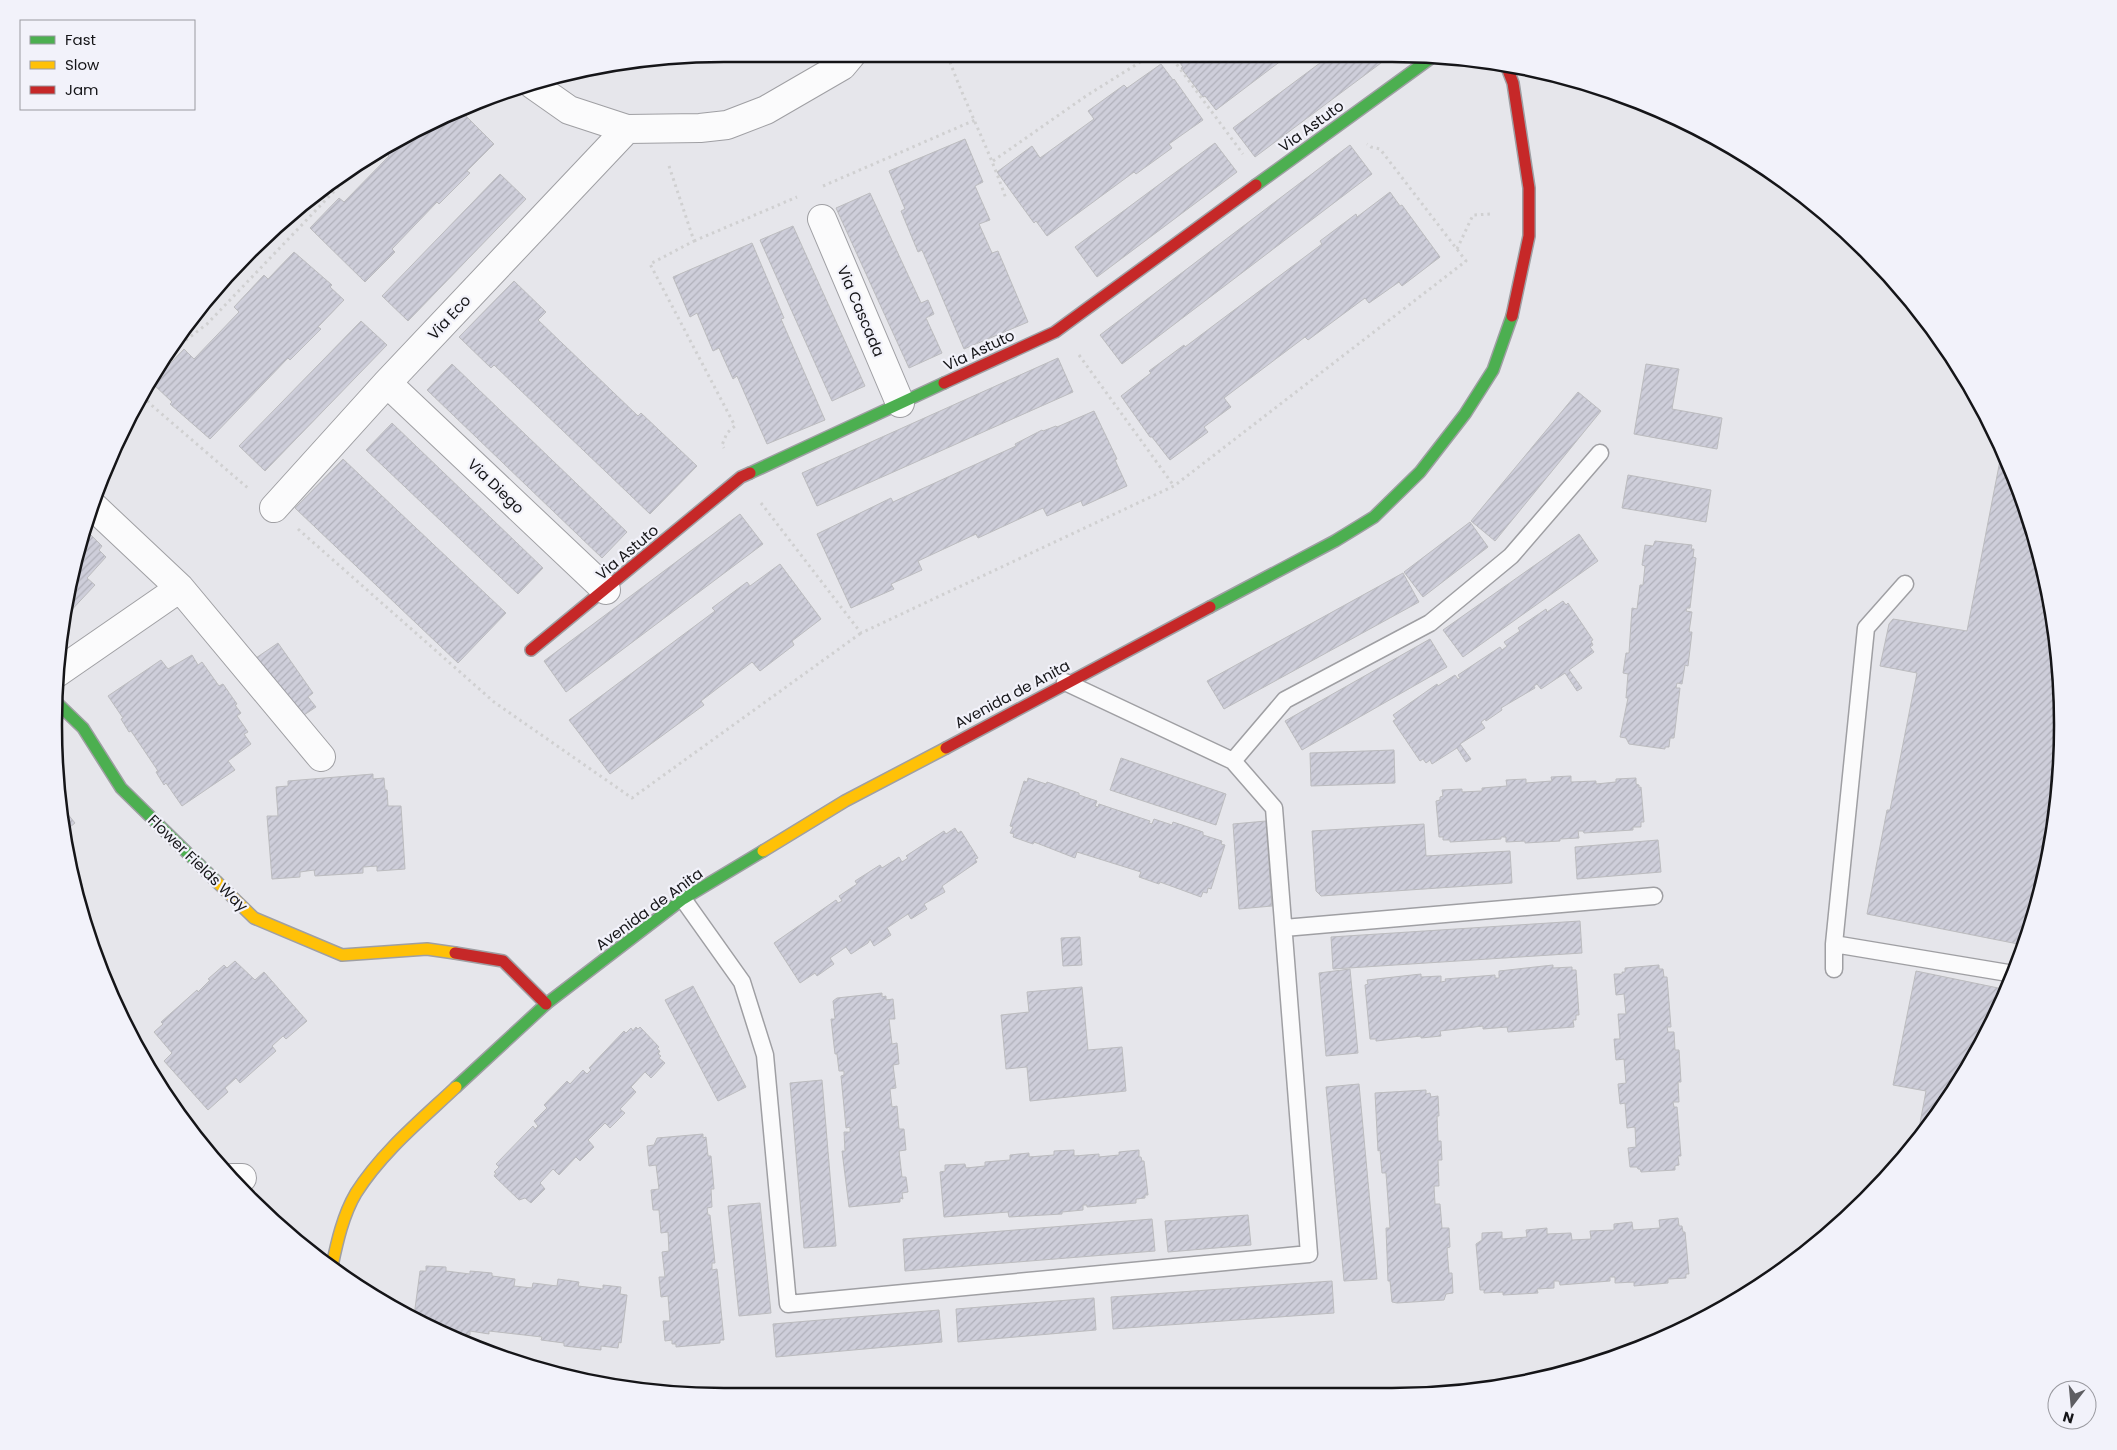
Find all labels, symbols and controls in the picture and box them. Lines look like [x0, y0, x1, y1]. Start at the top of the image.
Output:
legend [20, 20, 195, 110]
text: Fast [65, 29, 96, 50]
text: Slow [65, 54, 100, 75]
text: Jam [65, 79, 99, 100]
street label: Via Astuto [1274, 95, 1348, 157]
street label: Via Cascada [832, 262, 890, 360]
street label: Via Eco [423, 290, 475, 344]
street label: Via Astuto [940, 324, 1018, 376]
street label: Via Diego [463, 454, 529, 518]
street label: Via Astuto [591, 520, 663, 584]
street label: Avenida de Anita [951, 655, 1073, 733]
street label: Flower Fields Way [143, 810, 253, 917]
street label: Avenida de Anita [591, 863, 707, 955]
north arrow [2047, 1380, 2097, 1430]
text: N [2061, 1406, 2076, 1429]

